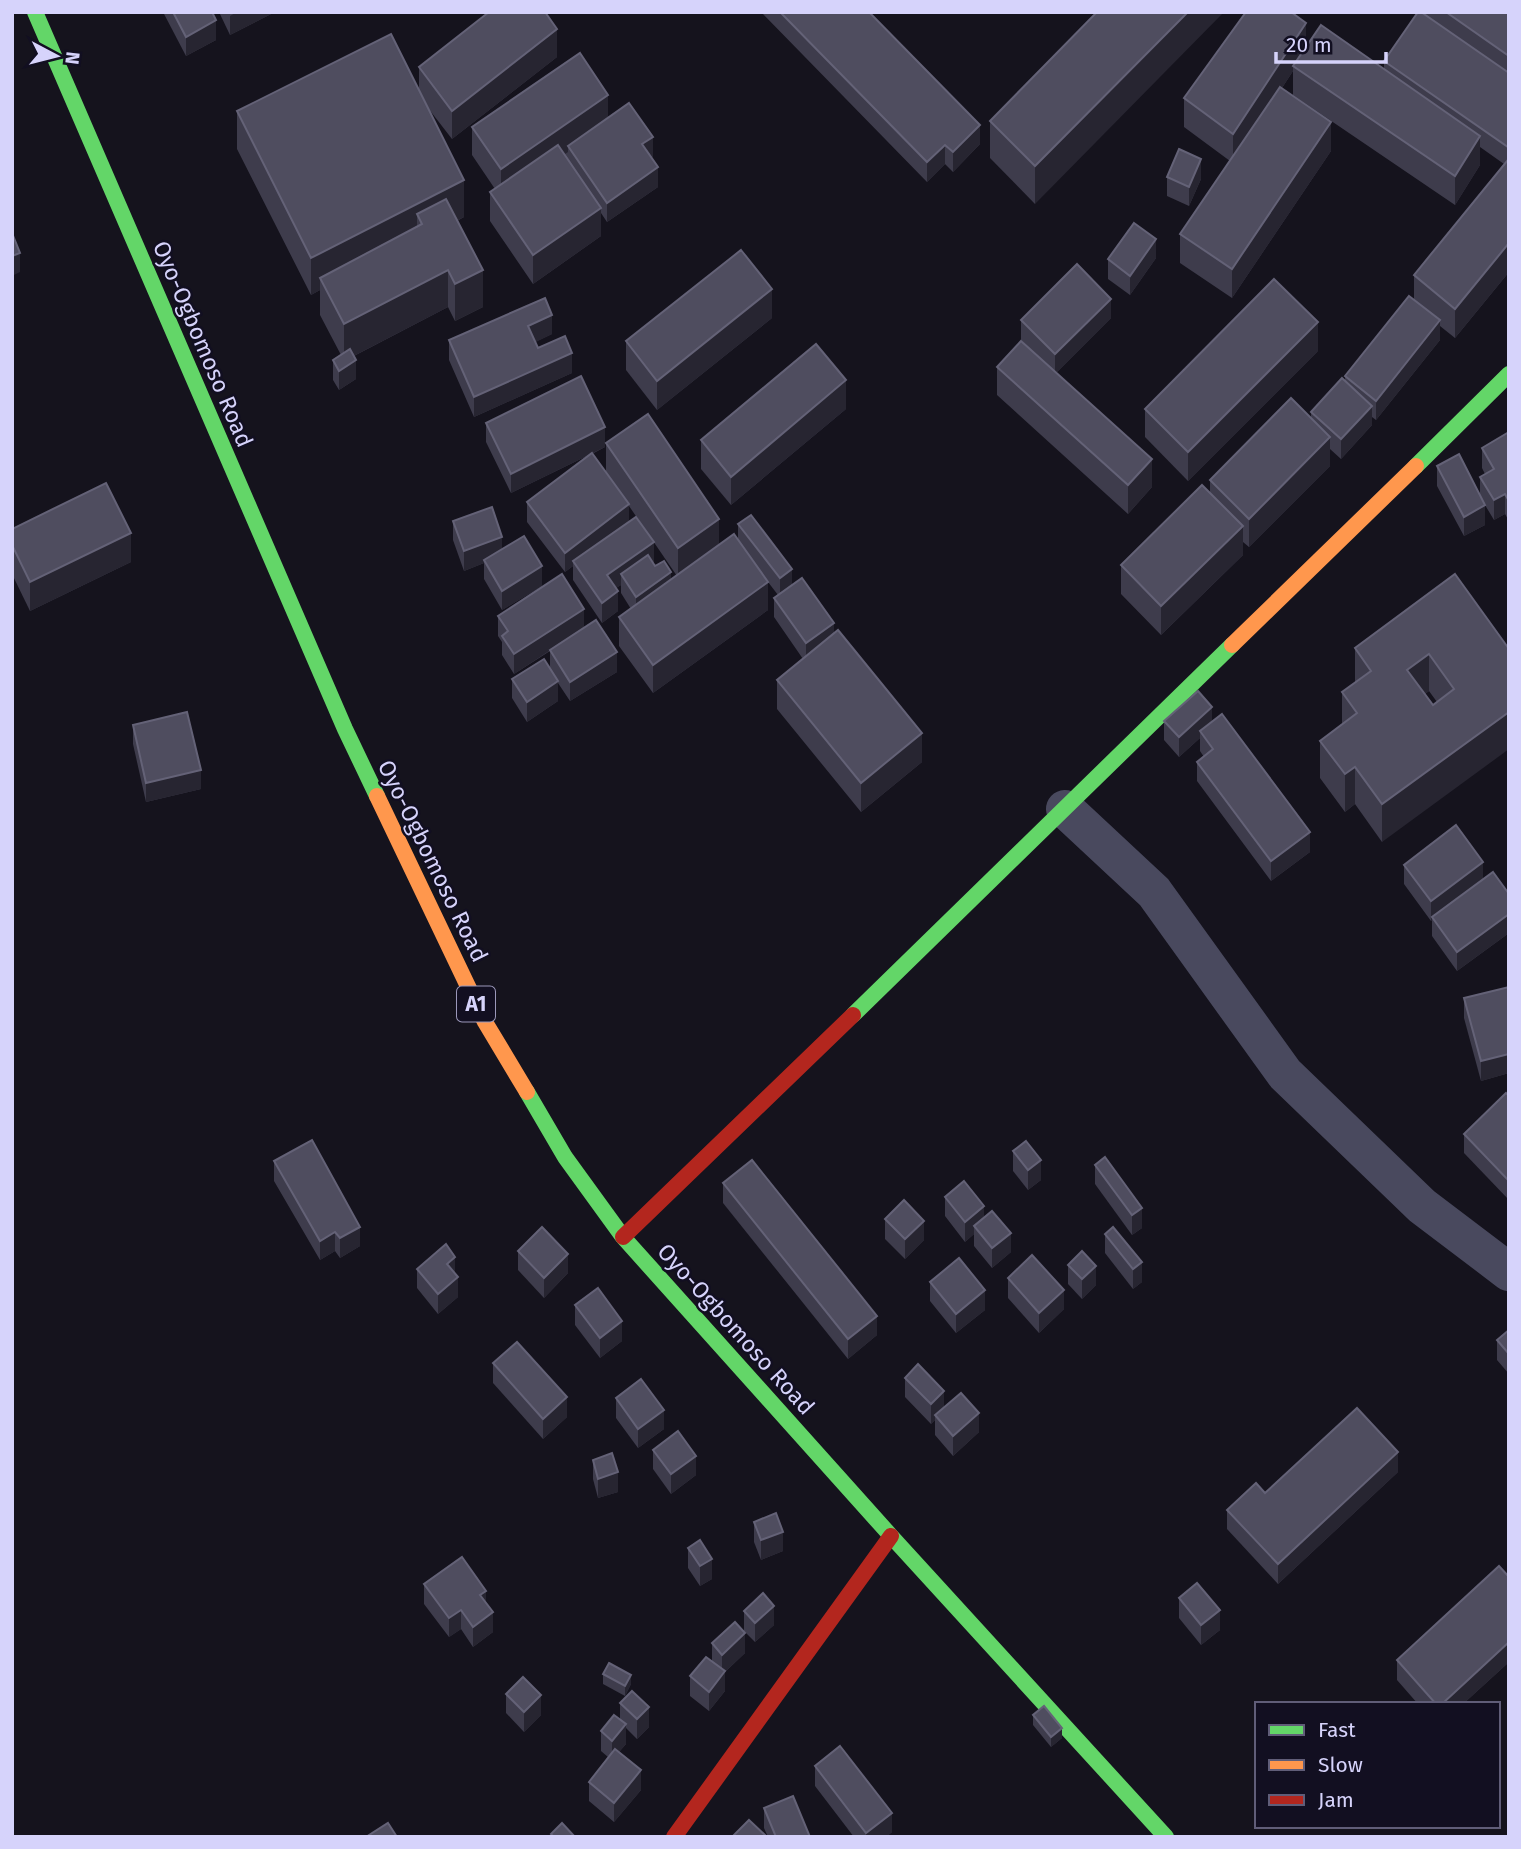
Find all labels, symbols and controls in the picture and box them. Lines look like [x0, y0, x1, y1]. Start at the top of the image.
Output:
north arrow [21, 21, 91, 91]
scale bar [1276, 21, 1386, 65]
text: 20 m [1286, 32, 1332, 58]
text: N [60, 50, 85, 66]
street label: Oyo-Ogbomoso Road [147, 237, 259, 451]
street label: Oyo-Ogbomoso Road [372, 755, 494, 967]
road number: A1 [457, 986, 495, 1021]
street label: Oyo-Ogbomoso Road [652, 1237, 820, 1421]
legend [1255, 1702, 1500, 1828]
text: Fast [1318, 1717, 1356, 1743]
text: Slow [1318, 1752, 1363, 1778]
text: Jam [1318, 1787, 1354, 1813]

